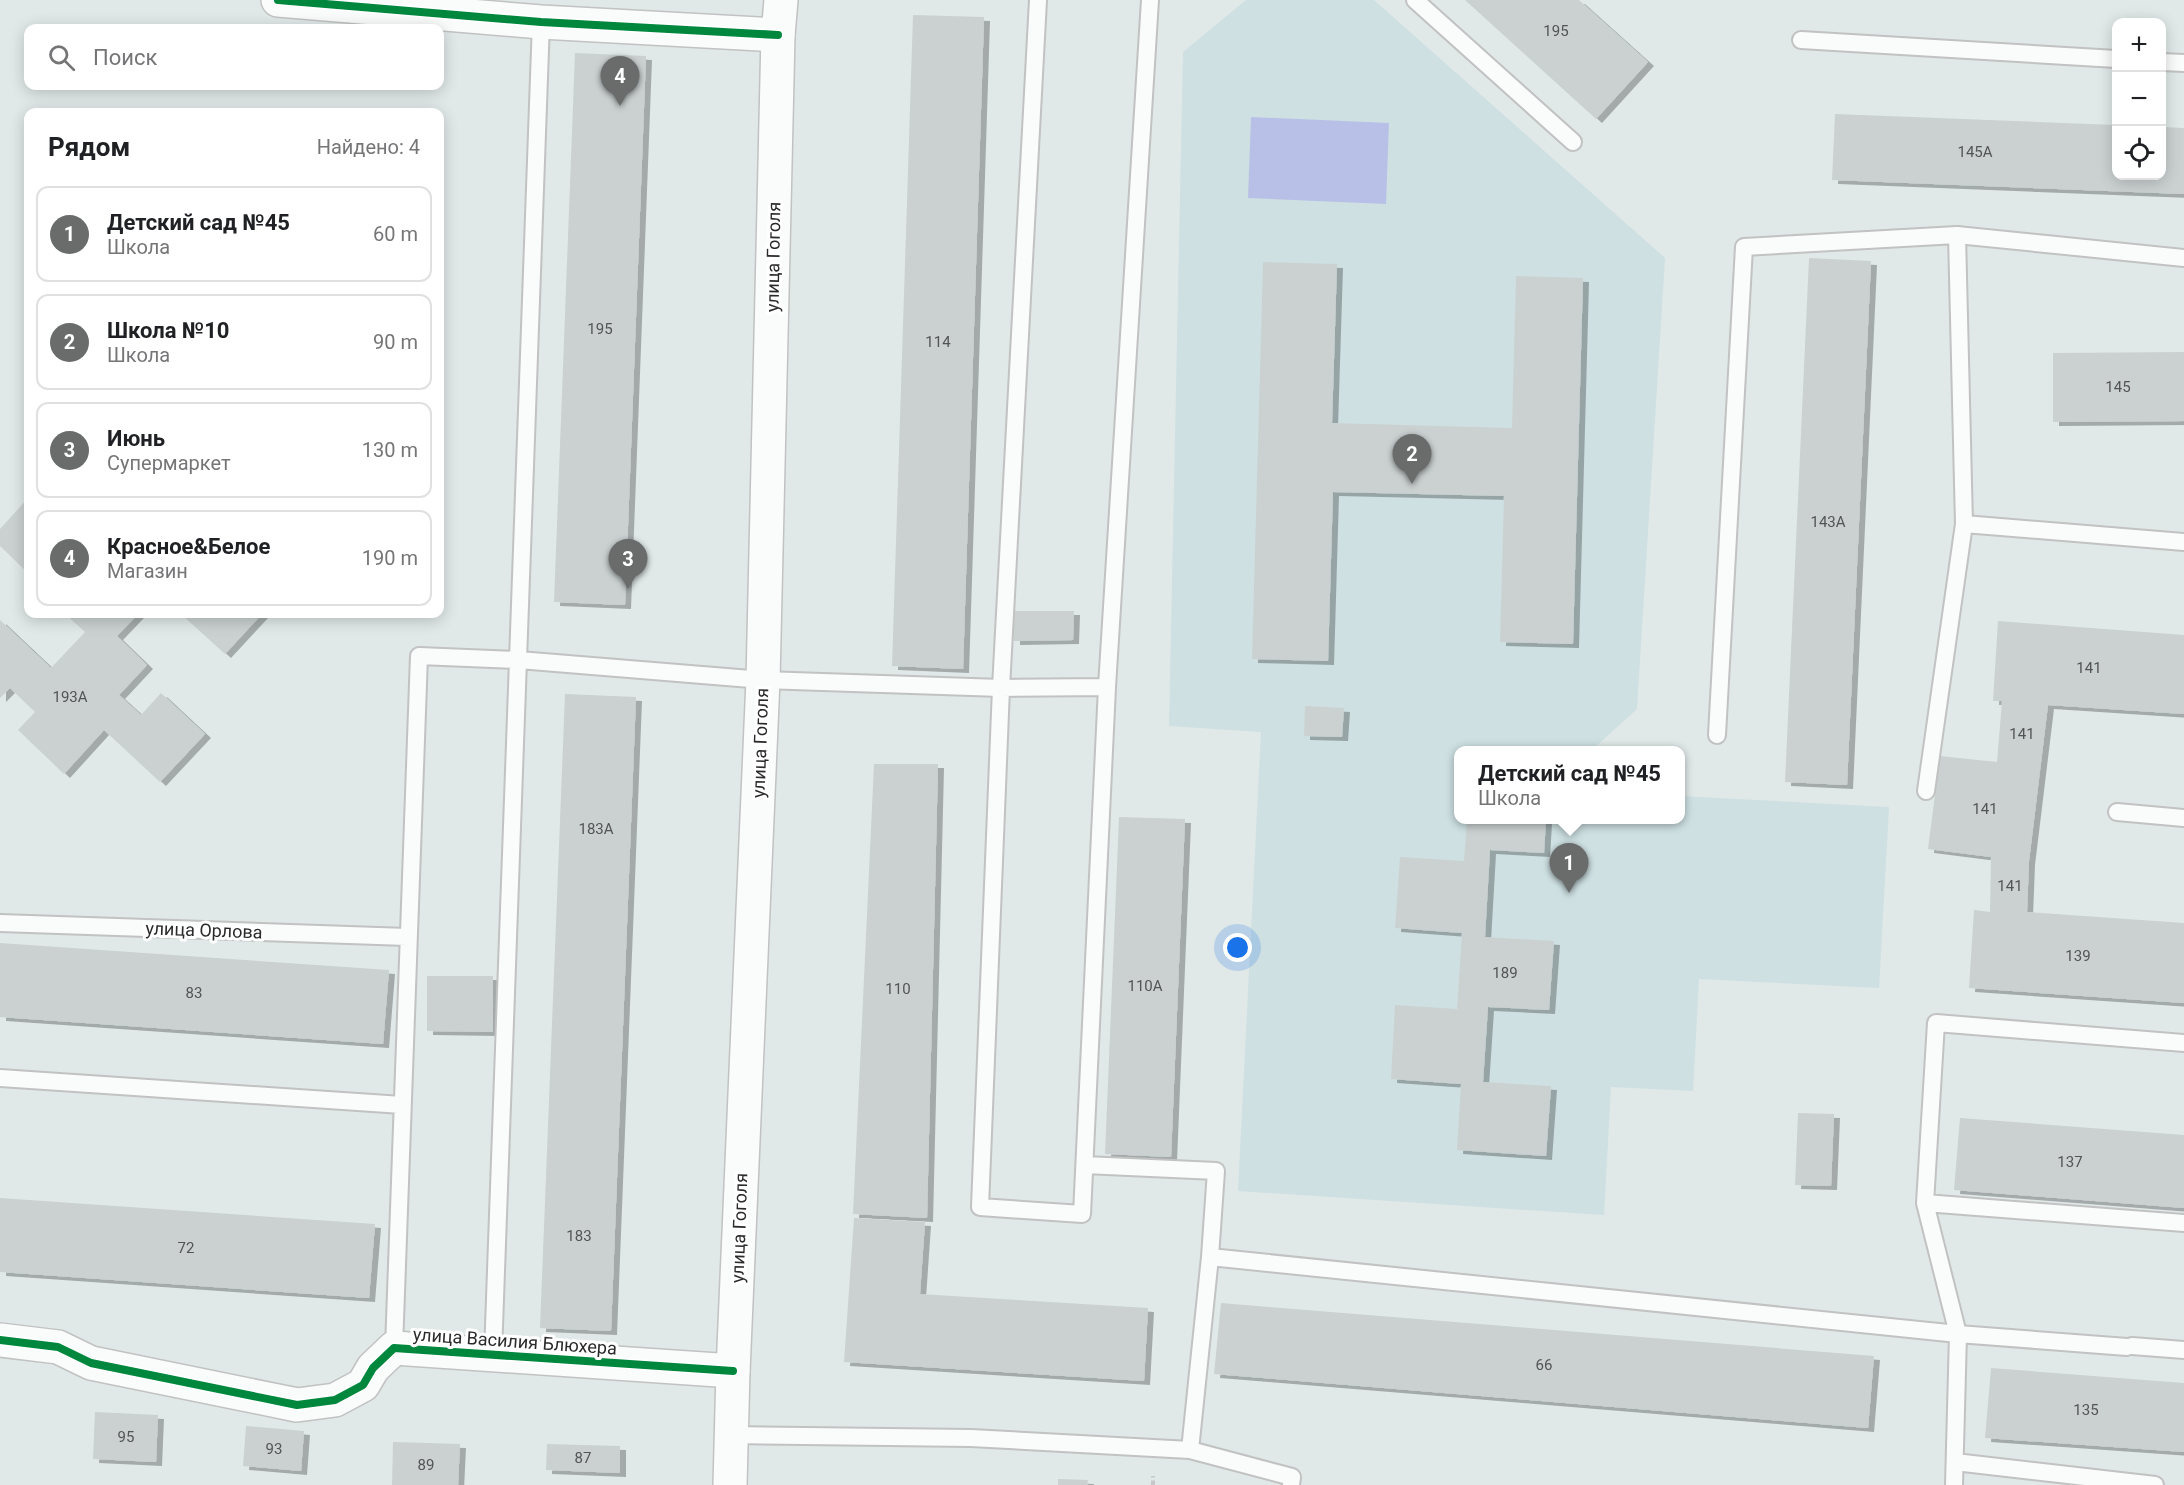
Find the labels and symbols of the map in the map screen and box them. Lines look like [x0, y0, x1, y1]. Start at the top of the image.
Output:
house number: 195 [1543, 22, 1569, 40]
pin: 4 [600, 57, 640, 106]
house number: 145А [1957, 143, 1993, 161]
street label: улица Гоголя [762, 202, 784, 312]
house number: 195 [587, 320, 613, 338]
house number: 114 [925, 333, 951, 351]
house number: 145 [2105, 378, 2131, 396]
pin: 2 [1392, 434, 1432, 484]
house number: 143А [1810, 513, 1846, 531]
pin: 3 [608, 540, 648, 589]
house number: 141 [2076, 659, 2102, 677]
house number: 193А [52, 688, 88, 706]
street label: улица Гоголя [748, 688, 772, 798]
house number: 141 [2009, 725, 2035, 743]
house number: 141 [1972, 800, 1998, 818]
house number: 183А [578, 820, 614, 838]
pin: 1 [1550, 844, 1588, 893]
house number: 141 [1997, 877, 2023, 895]
street label: улица Орлова [145, 917, 263, 943]
your location [1223, 933, 1252, 962]
house number: 139 [2065, 947, 2091, 965]
house number: 189 [1492, 964, 1518, 982]
house number: 110А [1127, 977, 1163, 995]
house number: 110 [885, 980, 911, 998]
house number: 83 [186, 984, 202, 1002]
house number: 137 [2057, 1153, 2083, 1171]
street label: улица Гоголя [727, 1173, 751, 1283]
house number: 183 [566, 1227, 592, 1245]
house number: 72 [178, 1239, 194, 1257]
street label: улица Василия Блюхера [412, 1323, 618, 1359]
house number: 66 [1536, 1356, 1552, 1374]
house number: 135 [2073, 1401, 2099, 1419]
house number: 95 [118, 1428, 134, 1446]
house number: 93 [266, 1440, 282, 1458]
house number: 87 [575, 1449, 591, 1467]
house number: 89 [418, 1456, 434, 1474]

